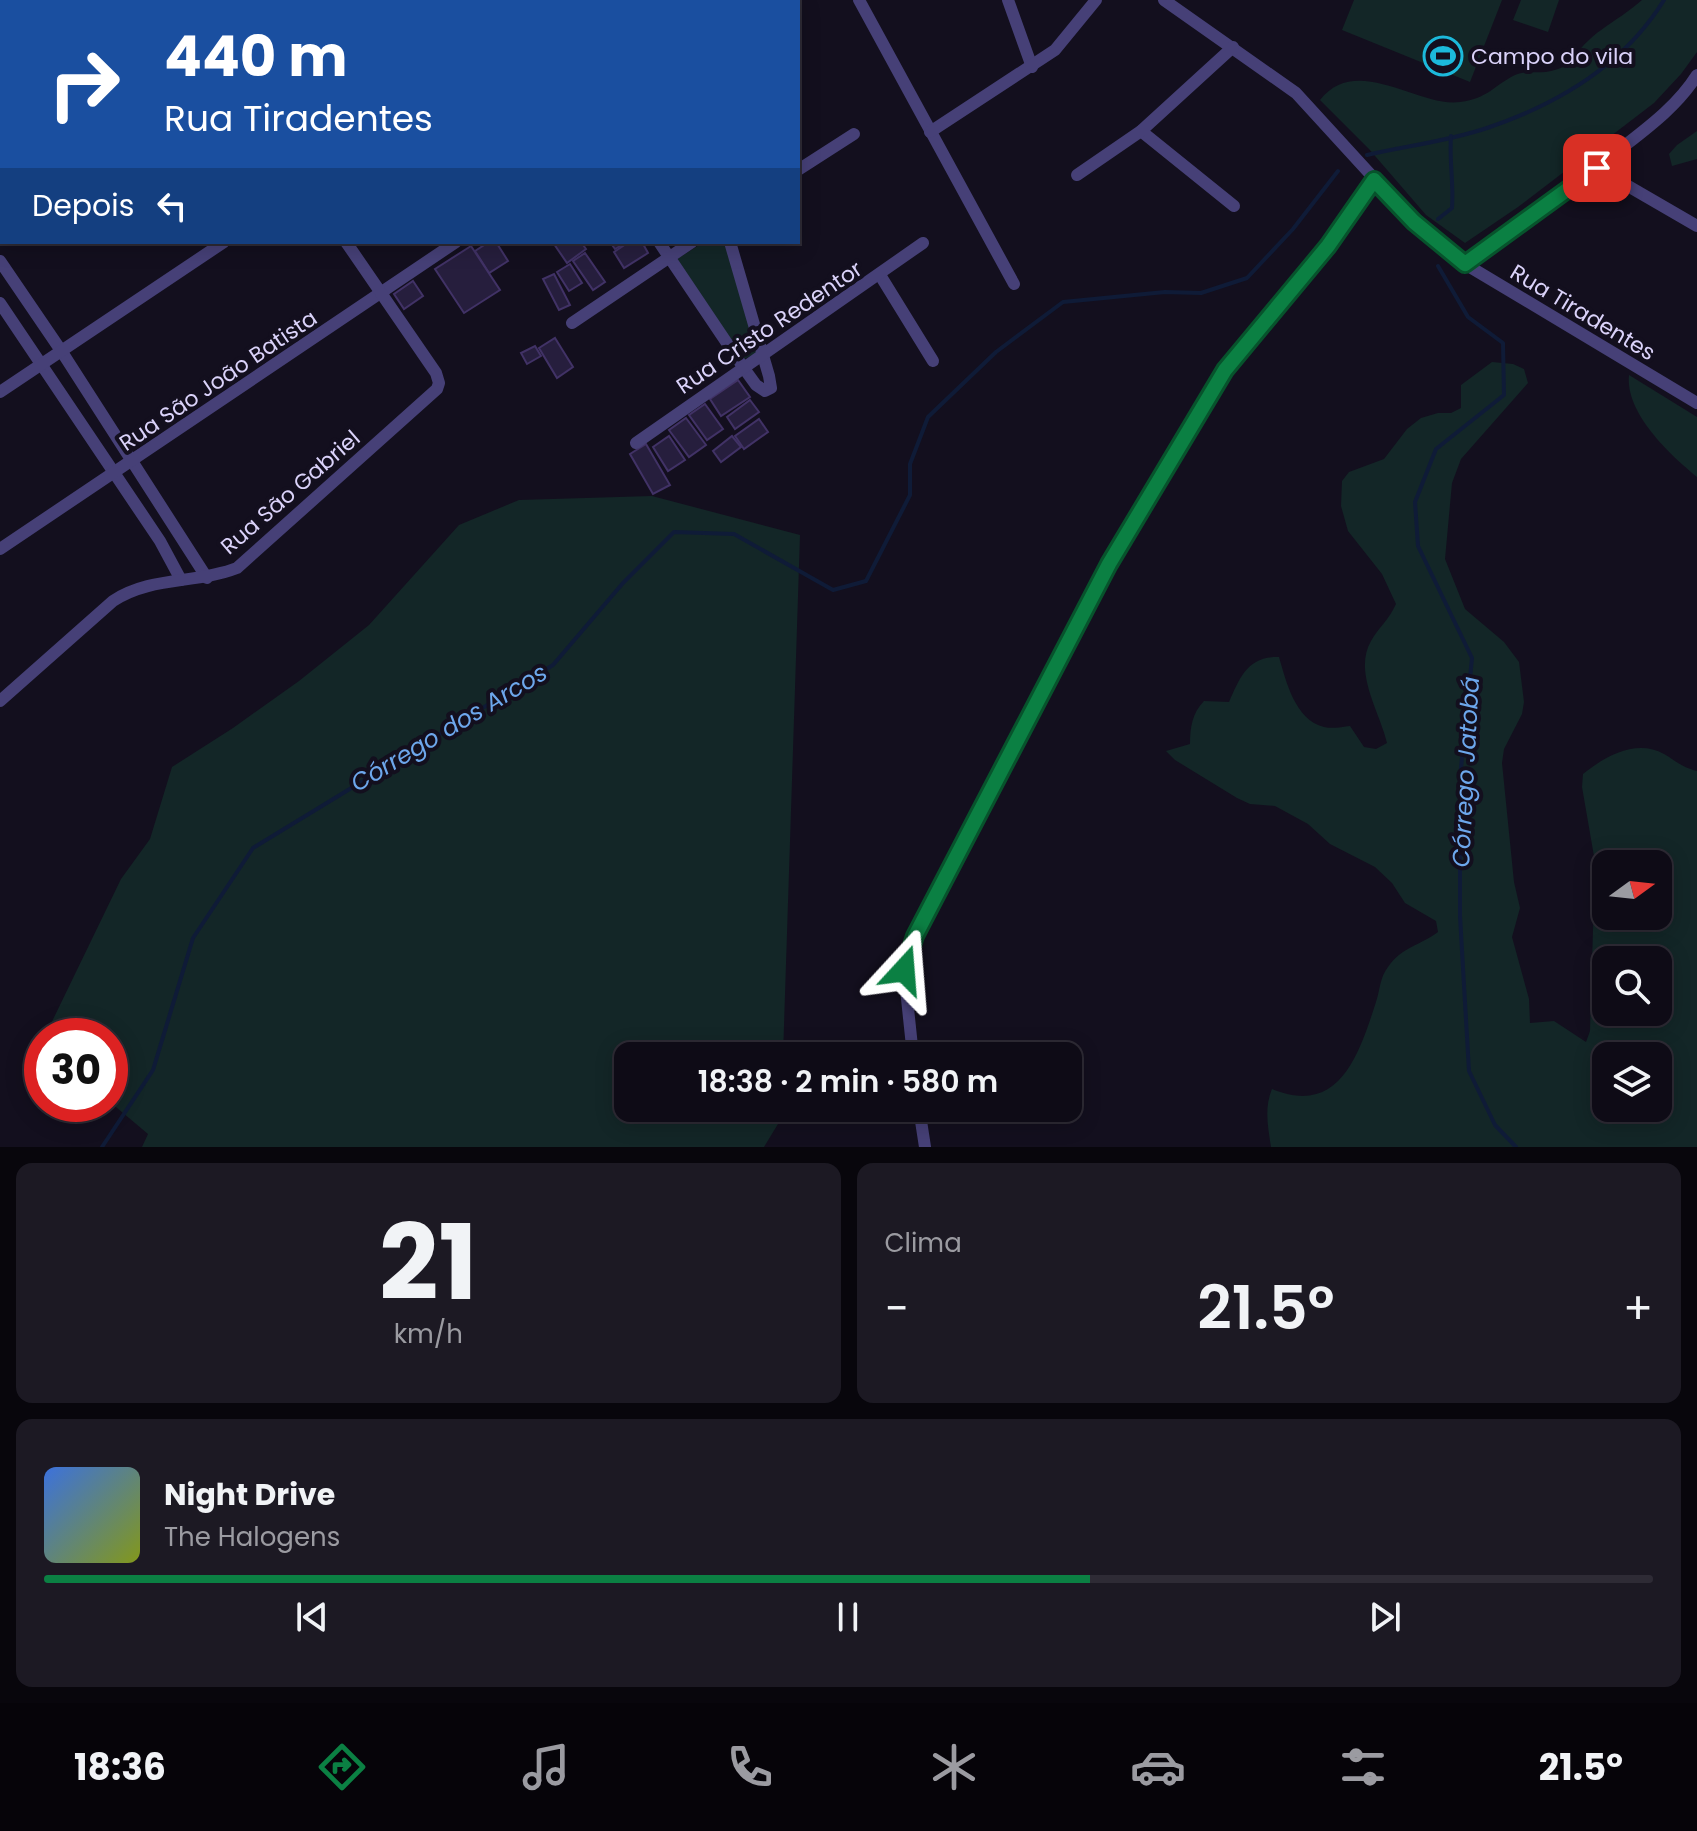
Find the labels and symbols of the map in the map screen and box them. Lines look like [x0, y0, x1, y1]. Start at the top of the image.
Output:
sports icon: Campo do vila [1422, 35, 1464, 77]
place label: Campo do vila [1471, 41, 1633, 72]
pin [1563, 134, 1631, 202]
street label: Rua Cristo Redentor [670, 254, 868, 401]
street label: Rua Tiradentes [1504, 257, 1661, 368]
street label: Rua São João Batista [113, 303, 323, 458]
street label: Rua São Gabriel [214, 423, 367, 562]
water label: Córrego dos Arcos [344, 656, 553, 799]
water label: Córrego Jatobá [1444, 676, 1487, 868]
north arrow [1592, 850, 1672, 930]
position arrow [862, 928, 946, 1012]
speed limit sign: 30 [24, 1018, 128, 1122]

